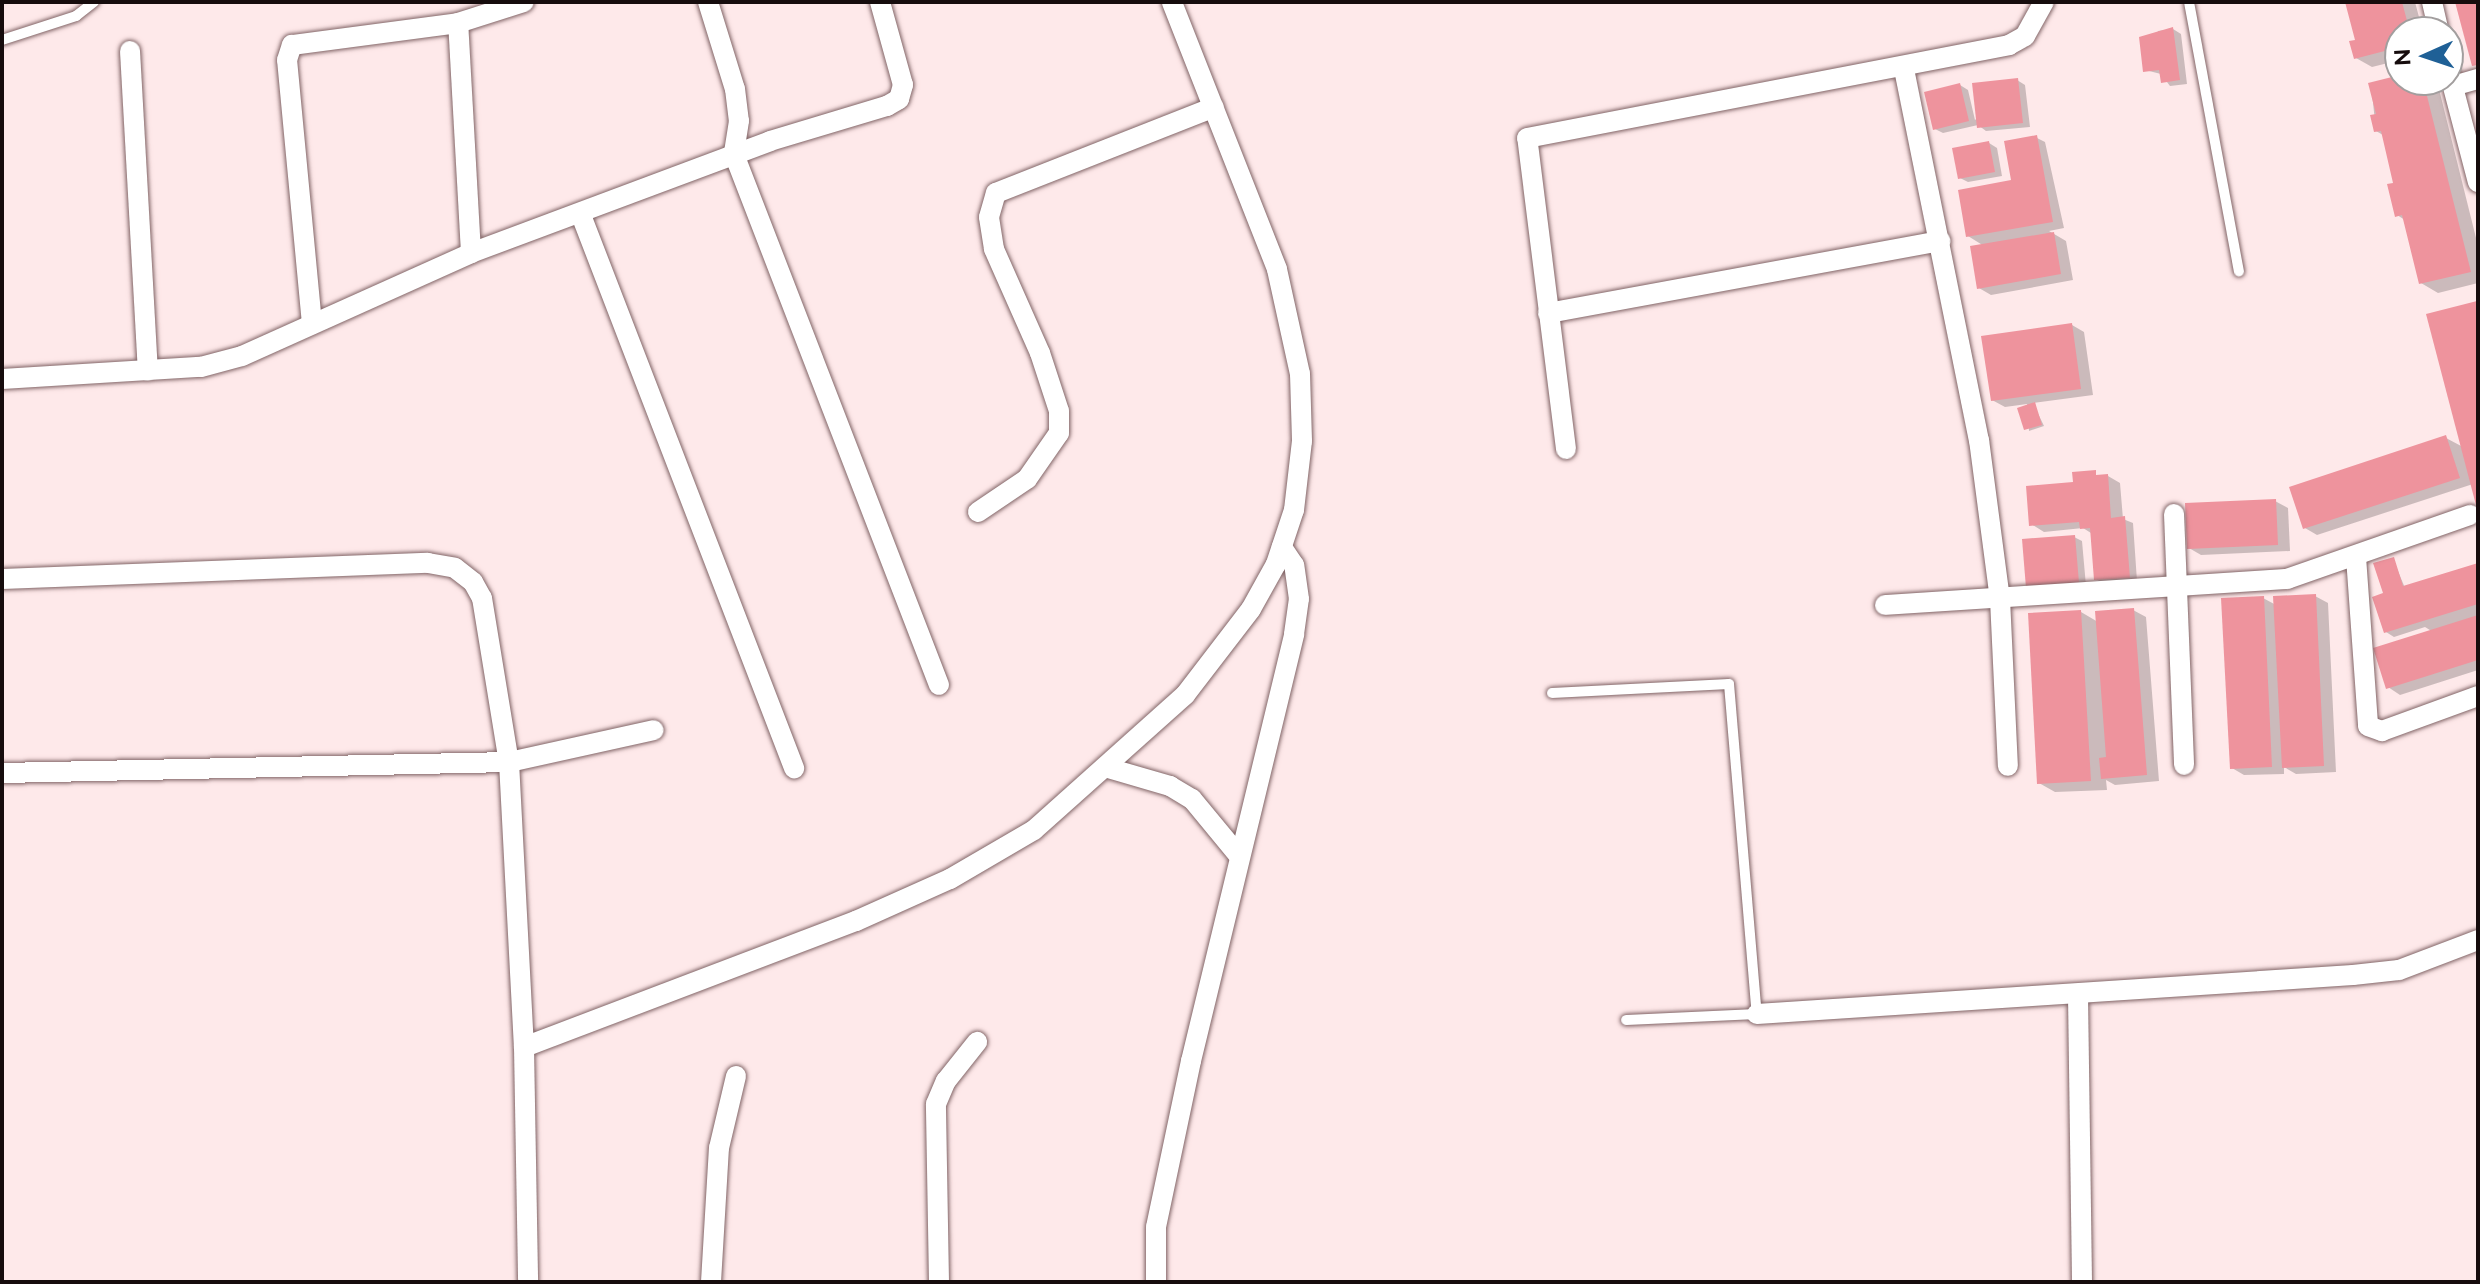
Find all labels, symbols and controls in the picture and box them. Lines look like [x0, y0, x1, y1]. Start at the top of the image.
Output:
north arrow [2384, 16, 2464, 96]
text: N [2389, 48, 2415, 66]

